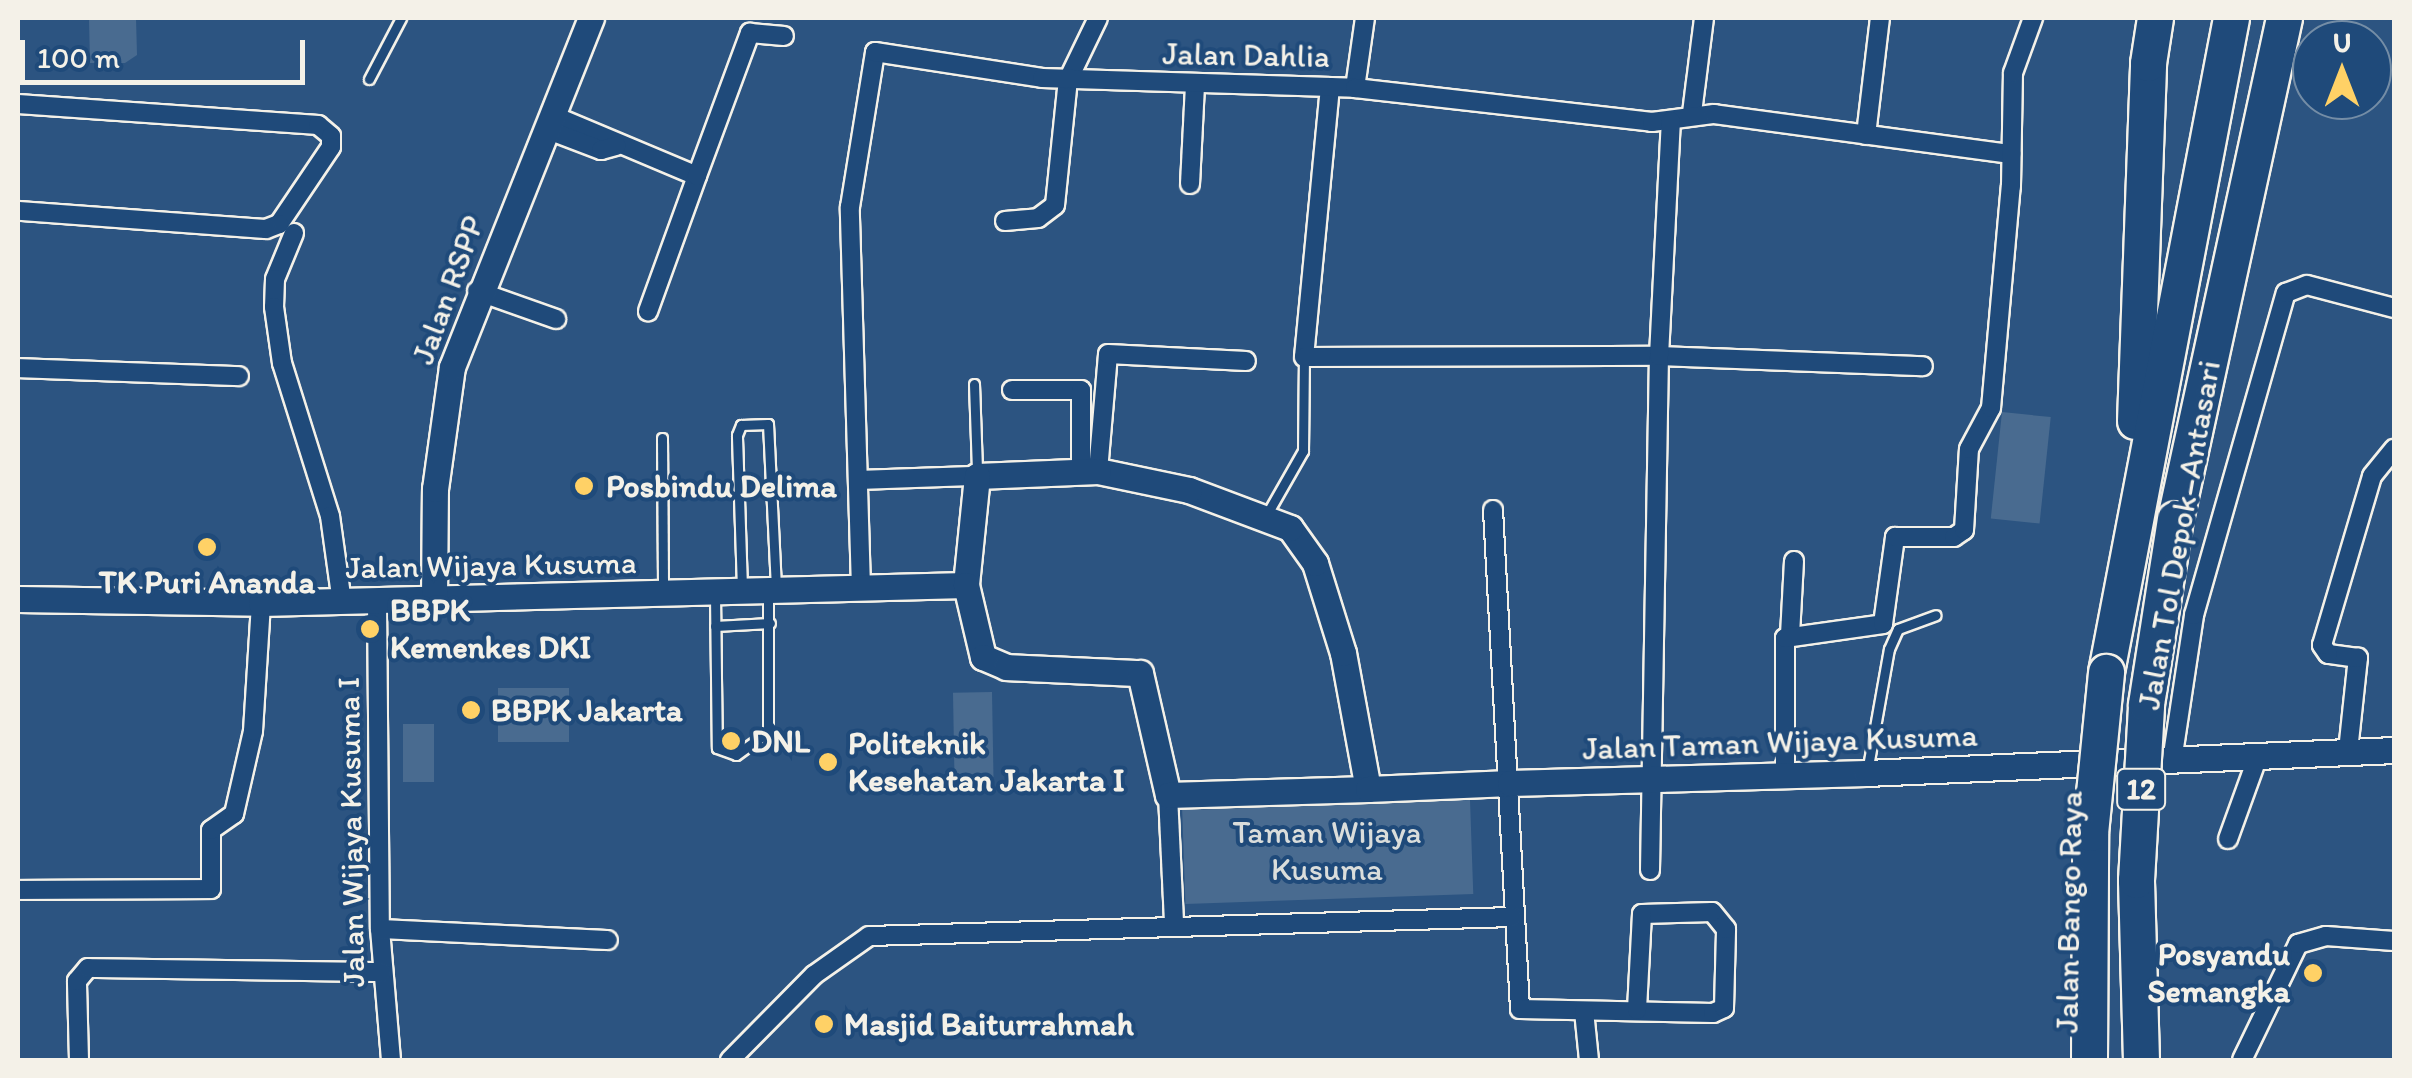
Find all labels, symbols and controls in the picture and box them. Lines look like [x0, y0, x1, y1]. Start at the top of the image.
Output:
scale bar [25, 20, 310, 82]
north arrow [2292, 20, 2392, 120]
text: U [2333, 25, 2351, 59]
street label: Jalan Dahlia [1161, 34, 1331, 76]
text: 100 m [37, 39, 120, 76]
street label: Jalan RSPP [403, 211, 493, 369]
street label: Jalan Tol Depok–Antasari [2130, 359, 2228, 711]
place label: Posbindu Delima [606, 467, 836, 505]
marker: Posbindu Delima [571, 473, 597, 499]
marker: TK Puri Ananda [196, 536, 218, 558]
street label: Jalan Wijaya Kusuma [345, 543, 637, 587]
place label: TK Puri Ananda [100, 563, 314, 601]
place label: BBPK Kemenkes DKI [390, 592, 591, 667]
marker: BBPK Kemenkes DKI [359, 618, 381, 640]
street label: Jalan Wijaya Kusuma I [329, 677, 373, 987]
place label: BBPK Jakarta [491, 691, 683, 729]
marker: BBPK Jakarta [460, 699, 482, 721]
street label: Jalan Taman Wijaya Kusuma [1585, 716, 1975, 768]
place label: DNL [751, 722, 810, 760]
place label: Politeknik Kesehatan Jakarta I [848, 725, 1124, 800]
marker: DNL [720, 730, 742, 752]
marker: Politeknik Kesehatan Jakarta I [817, 751, 839, 773]
road number: 12 [2116, 764, 2166, 814]
street label: Jalan Bango Raya [2048, 791, 2090, 1033]
park label: Taman Wijaya Kusuma [1232, 814, 1422, 889]
place label: Posyandu Semangka [2147, 936, 2290, 1011]
marker: Posyandu Semangka [2300, 960, 2326, 986]
place label: Masjid Baiturrahmah [844, 1005, 1133, 1043]
marker: Masjid Baiturrahmah [813, 1013, 835, 1035]

